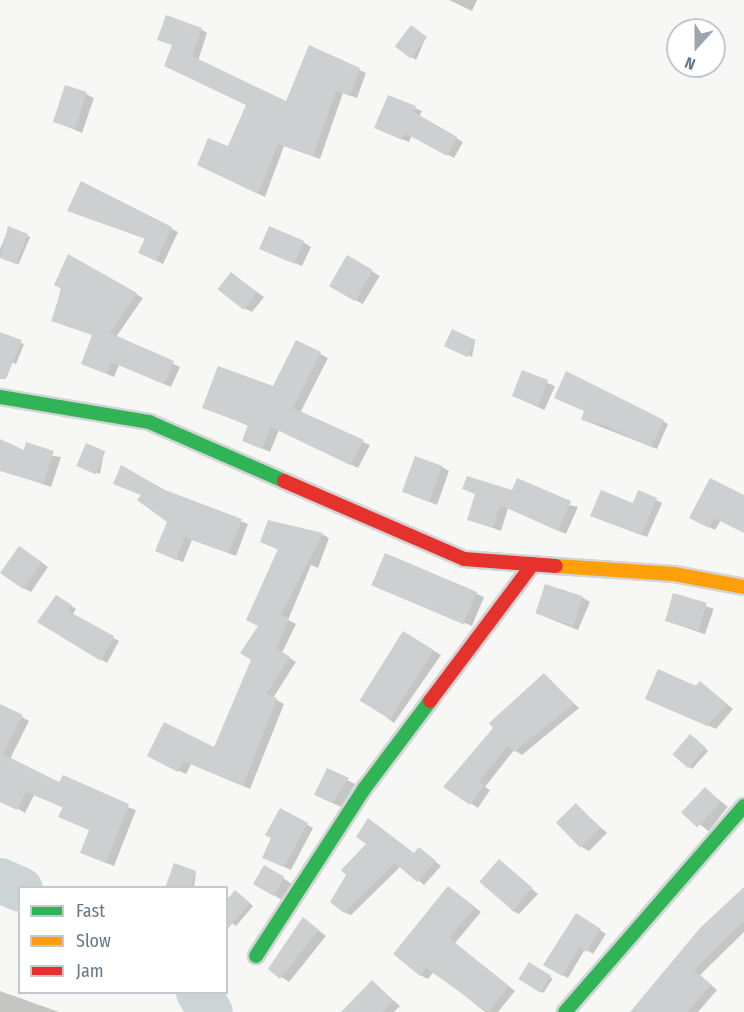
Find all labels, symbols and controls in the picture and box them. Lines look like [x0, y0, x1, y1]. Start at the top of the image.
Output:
north arrow [666, 18, 726, 78]
text: N [682, 53, 698, 74]
legend [18, 886, 228, 994]
text: Fast [76, 900, 105, 922]
text: Slow [76, 930, 111, 952]
text: Jam [76, 960, 104, 982]

